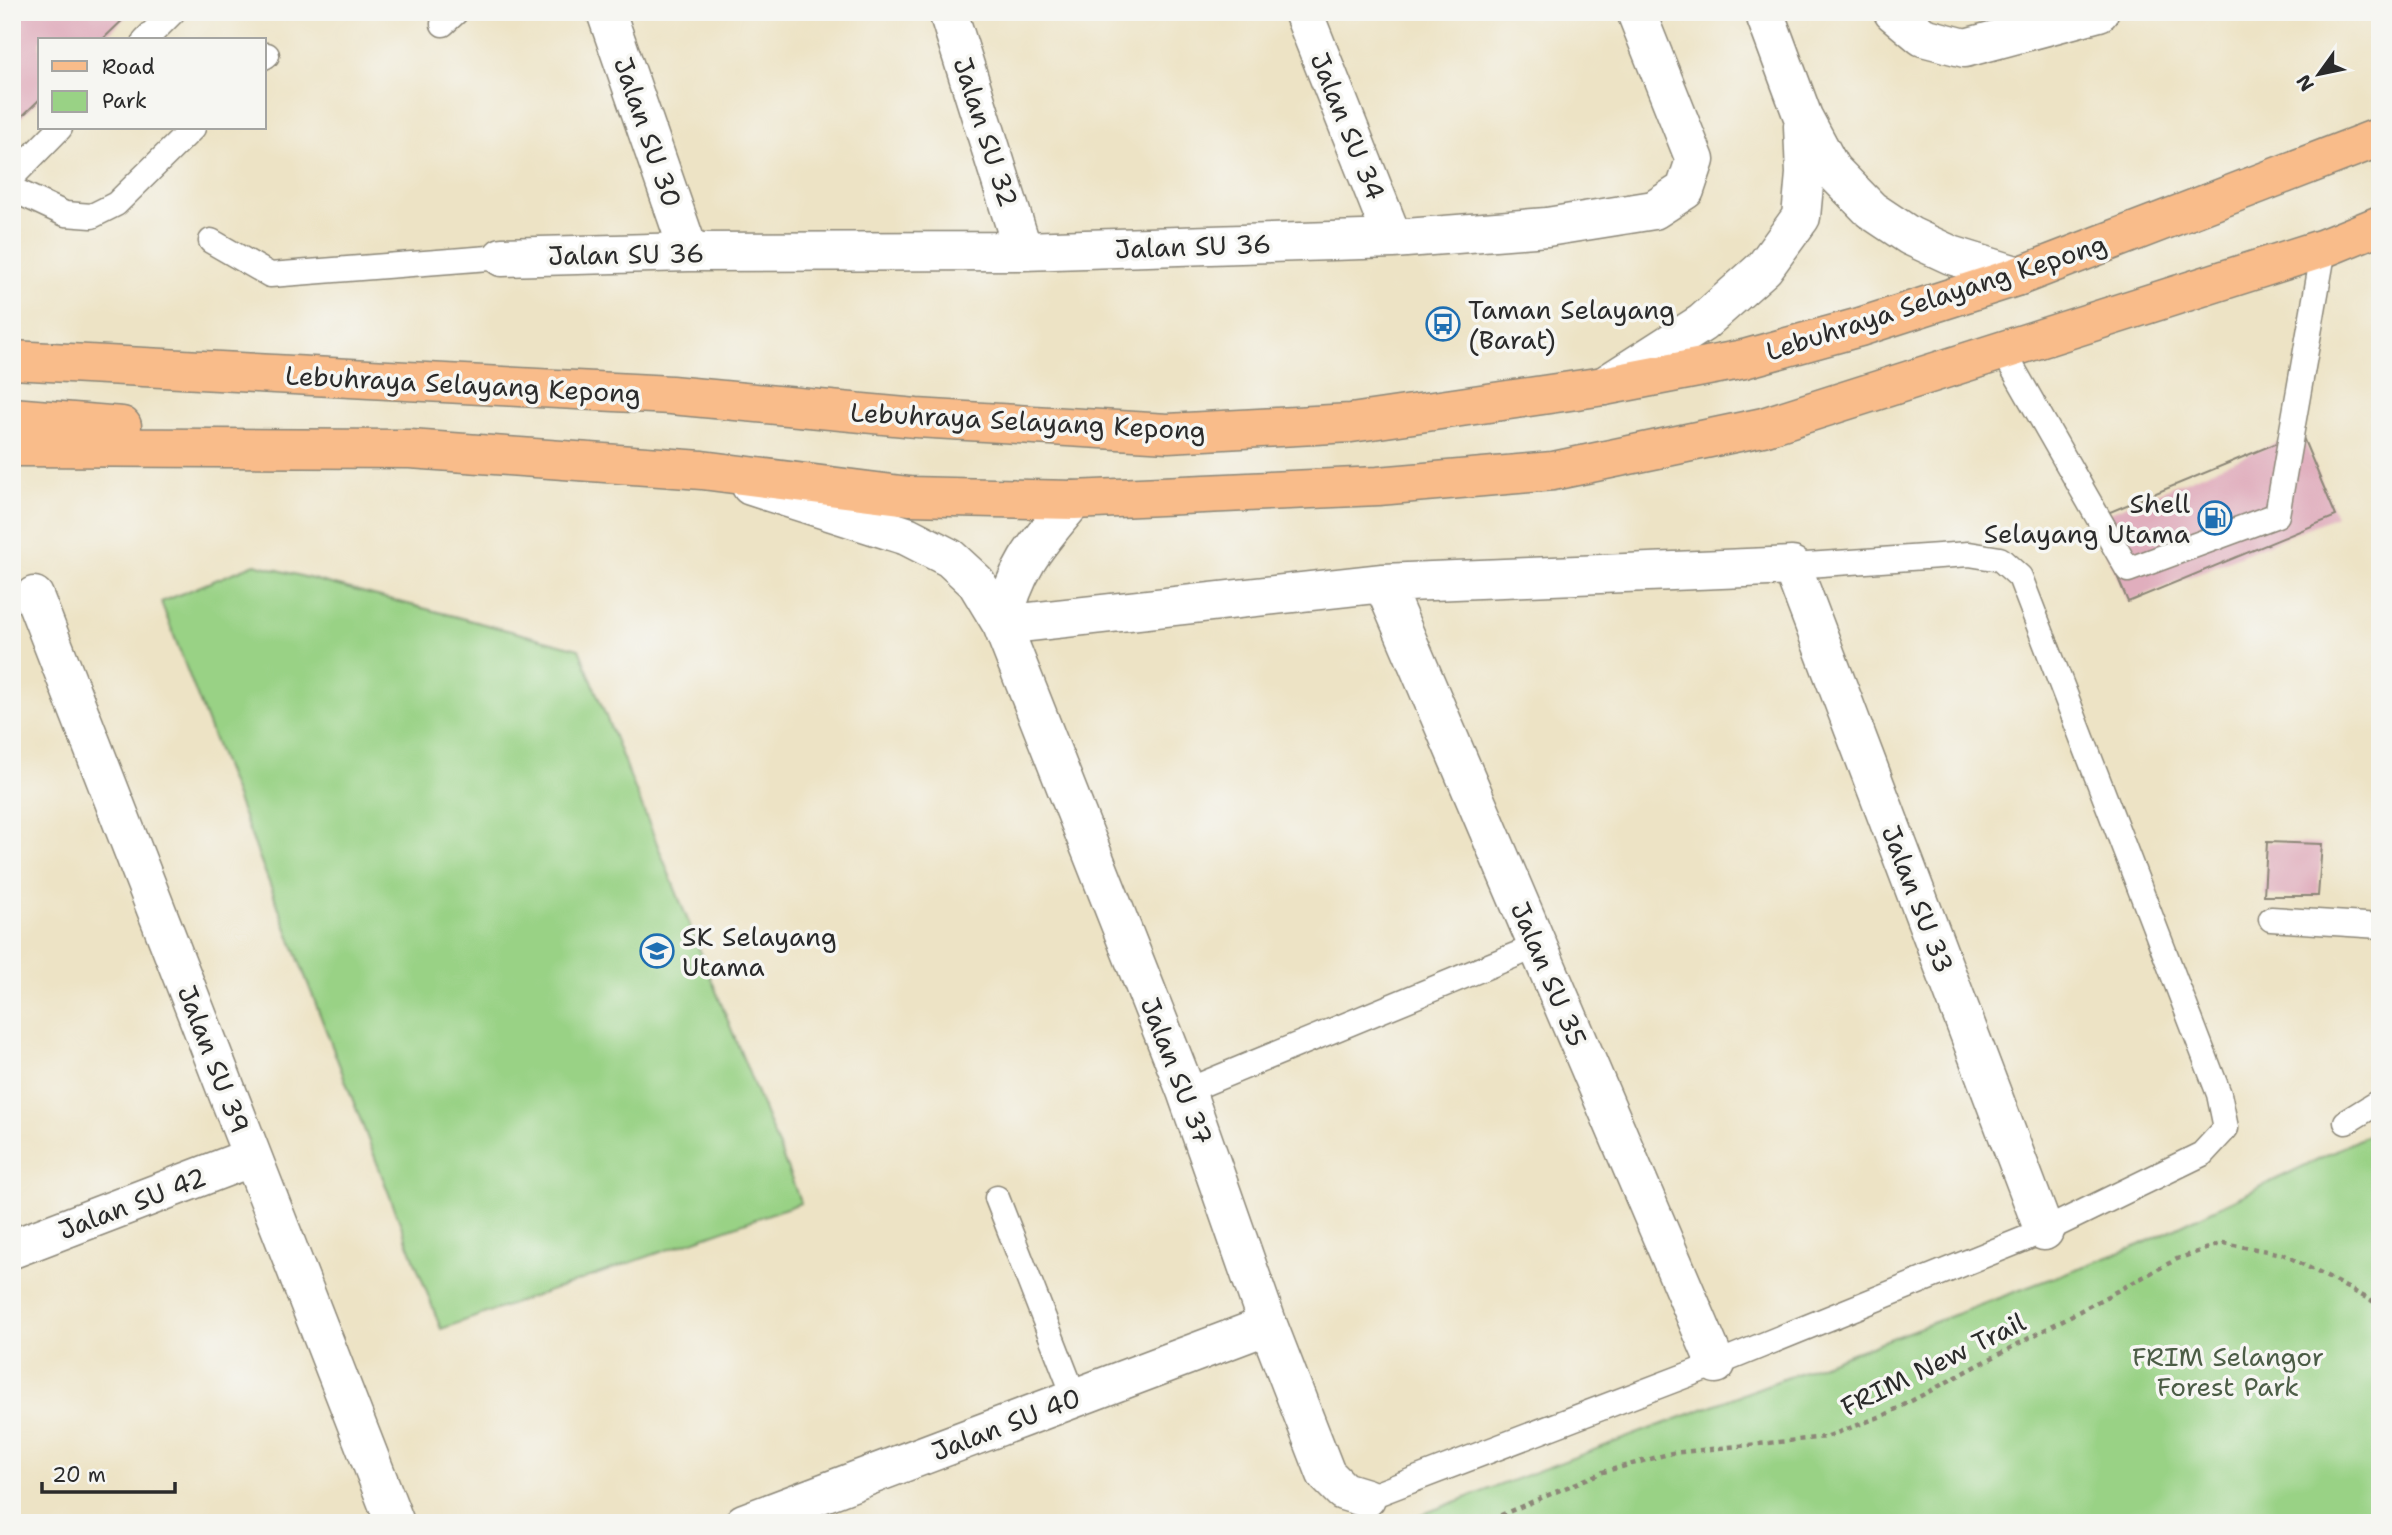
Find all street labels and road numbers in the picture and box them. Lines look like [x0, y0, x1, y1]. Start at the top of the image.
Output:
street label: Jalan SU 34 [1303, 47, 1393, 205]
street label: Jalan SU 30 [606, 52, 690, 212]
street label: Jalan SU 32 [945, 53, 1027, 211]
street label: Lebuhraya Selayang Kepong [1761, 225, 2111, 369]
street label: Jalan SU 36 [1114, 226, 1272, 266]
street label: Jalan SU 36 [547, 235, 705, 273]
street label: Lebuhraya Selayang Kepong [284, 357, 642, 411]
street label: Lebuhraya Selayang Kepong [849, 394, 1207, 448]
street label: Jalan SU 33 [1874, 820, 1962, 978]
street label: Jalan SU 35 [1503, 896, 1595, 1052]
street label: Jalan SU 39 [170, 980, 258, 1138]
street label: Jalan SU 37 [1133, 992, 1221, 1150]
street label: Jalan SU 42 [53, 1159, 211, 1247]
street label: FRIM New Trail [1835, 1304, 2031, 1424]
street label: Jalan SU 40 [926, 1380, 1086, 1468]

